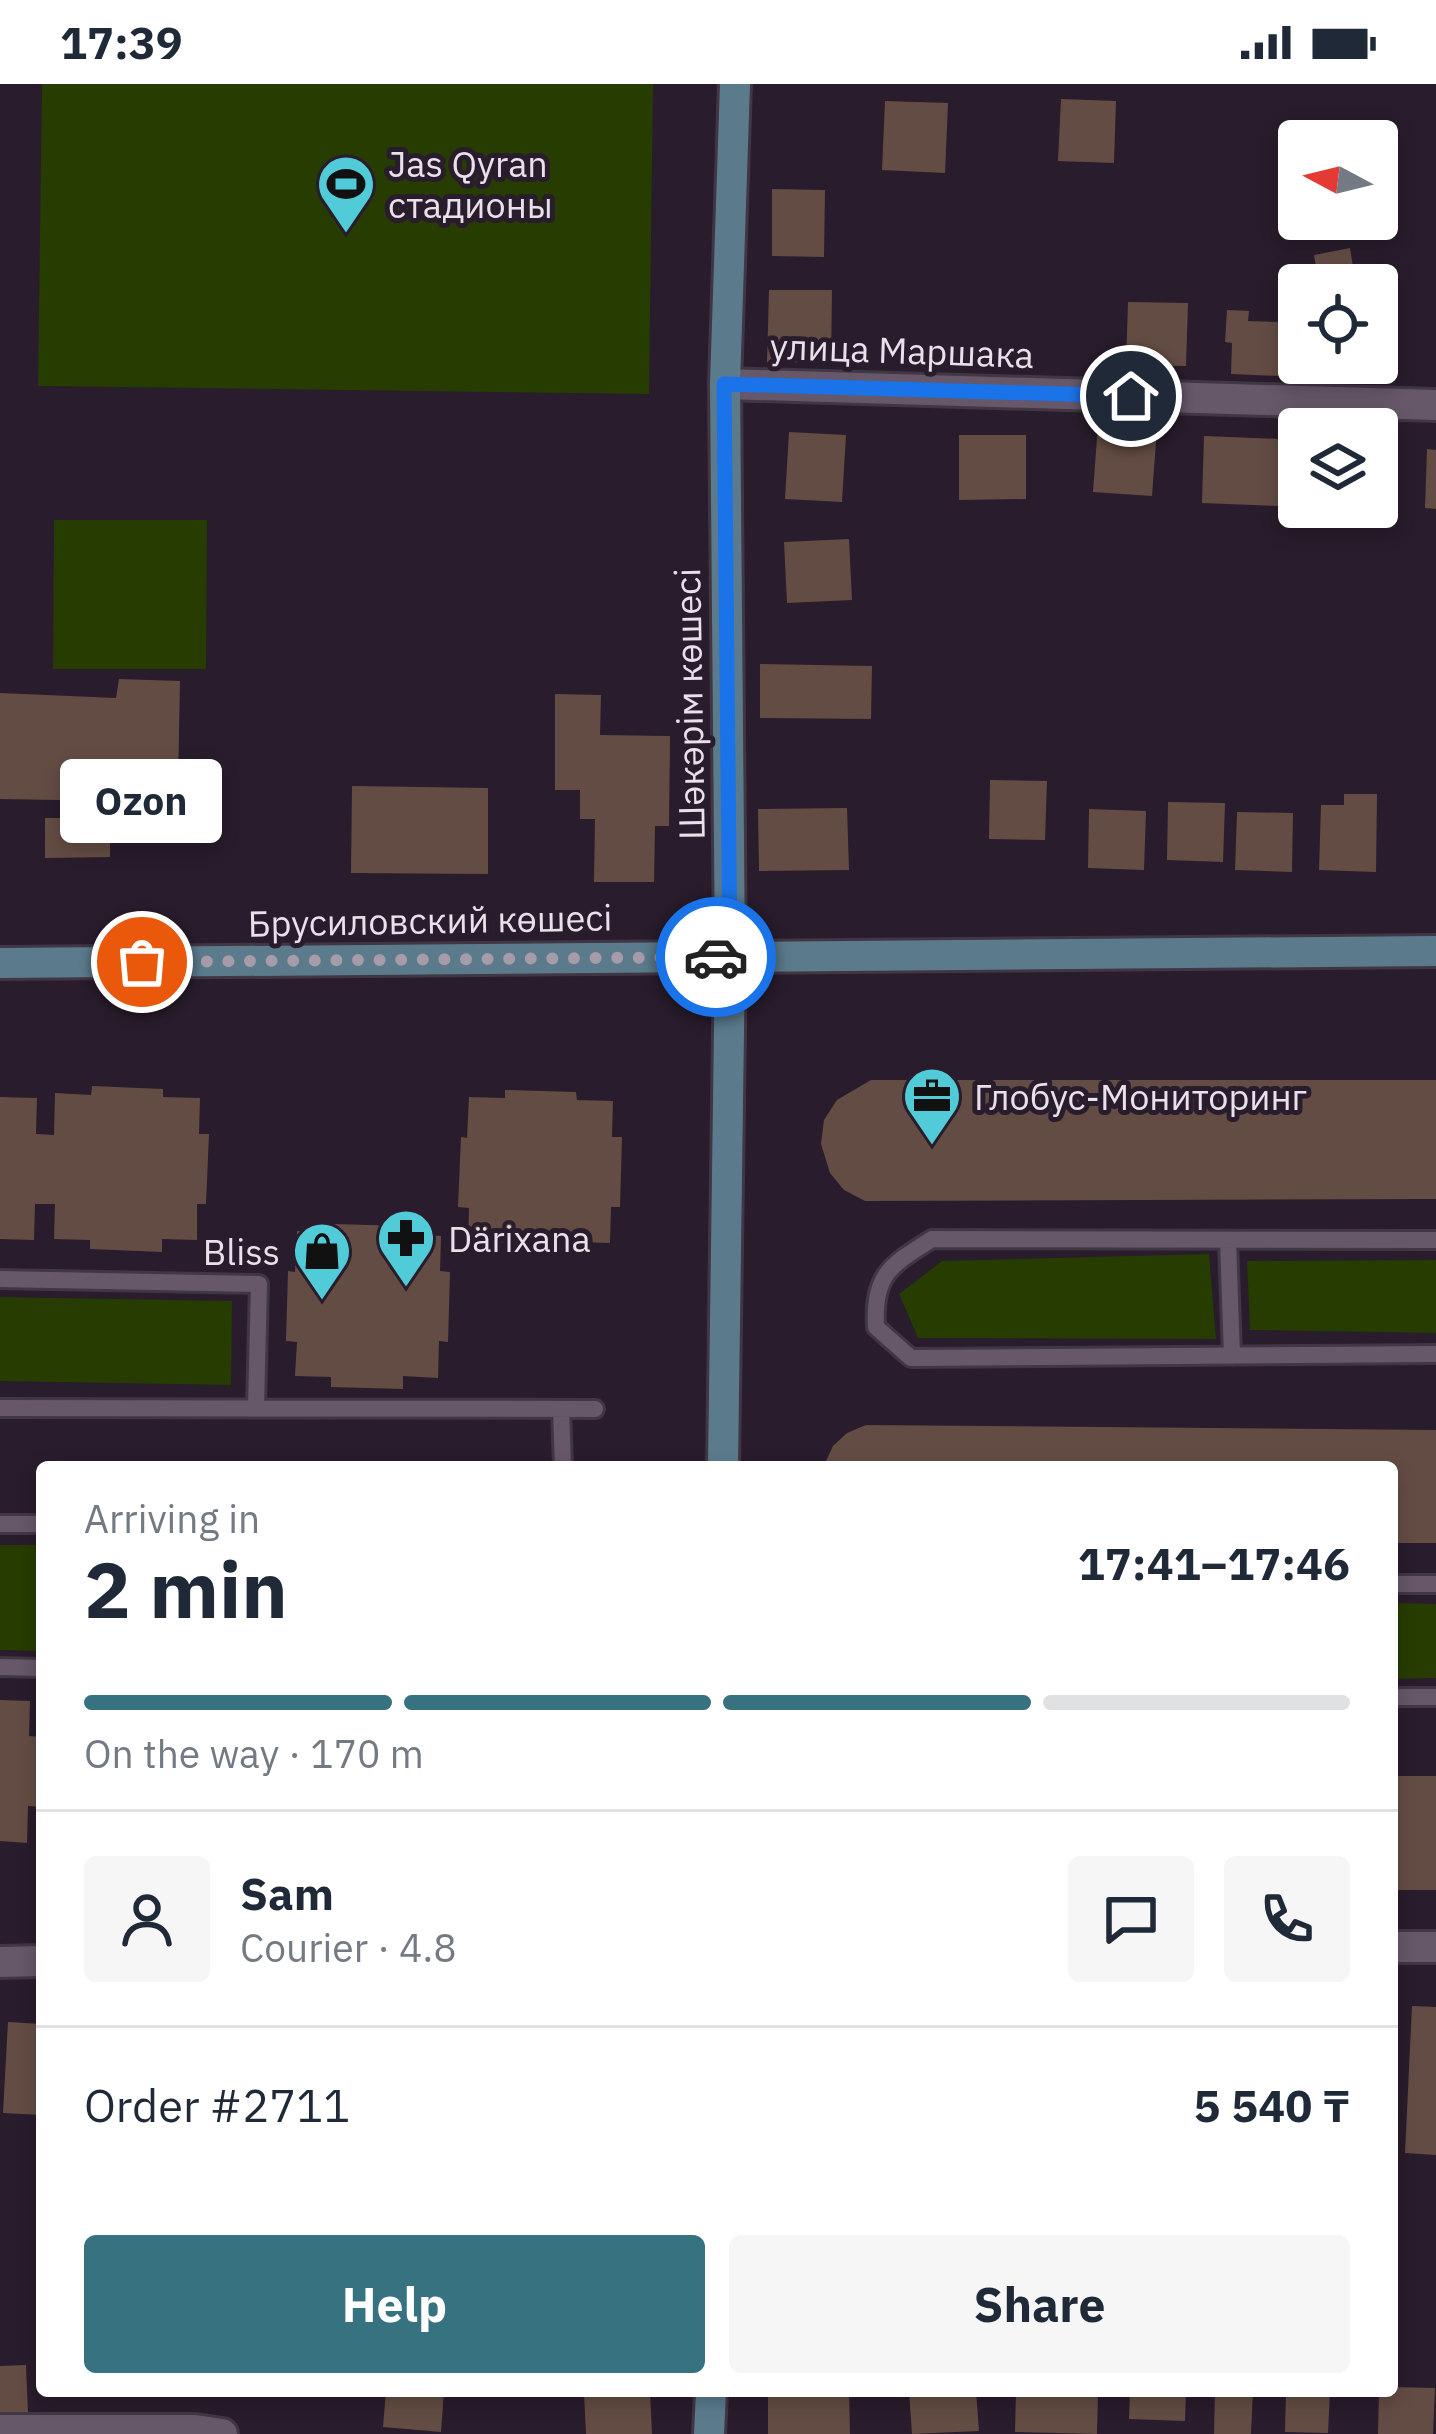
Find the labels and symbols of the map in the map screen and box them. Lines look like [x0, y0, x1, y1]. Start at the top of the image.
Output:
north arrow [1278, 120, 1398, 240]
place label: Jas Qyran стадионы [388, 140, 553, 228]
sports icon: Jas Qyran стадионы [315, 153, 377, 235]
street label: улица Маршака [769, 322, 1035, 378]
pin [1080, 345, 1182, 447]
street label: Шәкәрім көшесі [663, 568, 715, 840]
callout: Ozon [61, 758, 223, 842]
street label: Брусиловский көшесі [247, 893, 613, 947]
courier [656, 897, 776, 1017]
pin [91, 911, 193, 1013]
office icon: Глобус-Мониторинг [901, 1065, 963, 1147]
place label: Глобус-Мониторинг [974, 1073, 1307, 1120]
pharmacy icon: Därixana [375, 1207, 437, 1289]
place label: Därixana [448, 1215, 591, 1262]
shop icon: Bliss [291, 1220, 353, 1302]
place label: Bliss [203, 1228, 280, 1275]

